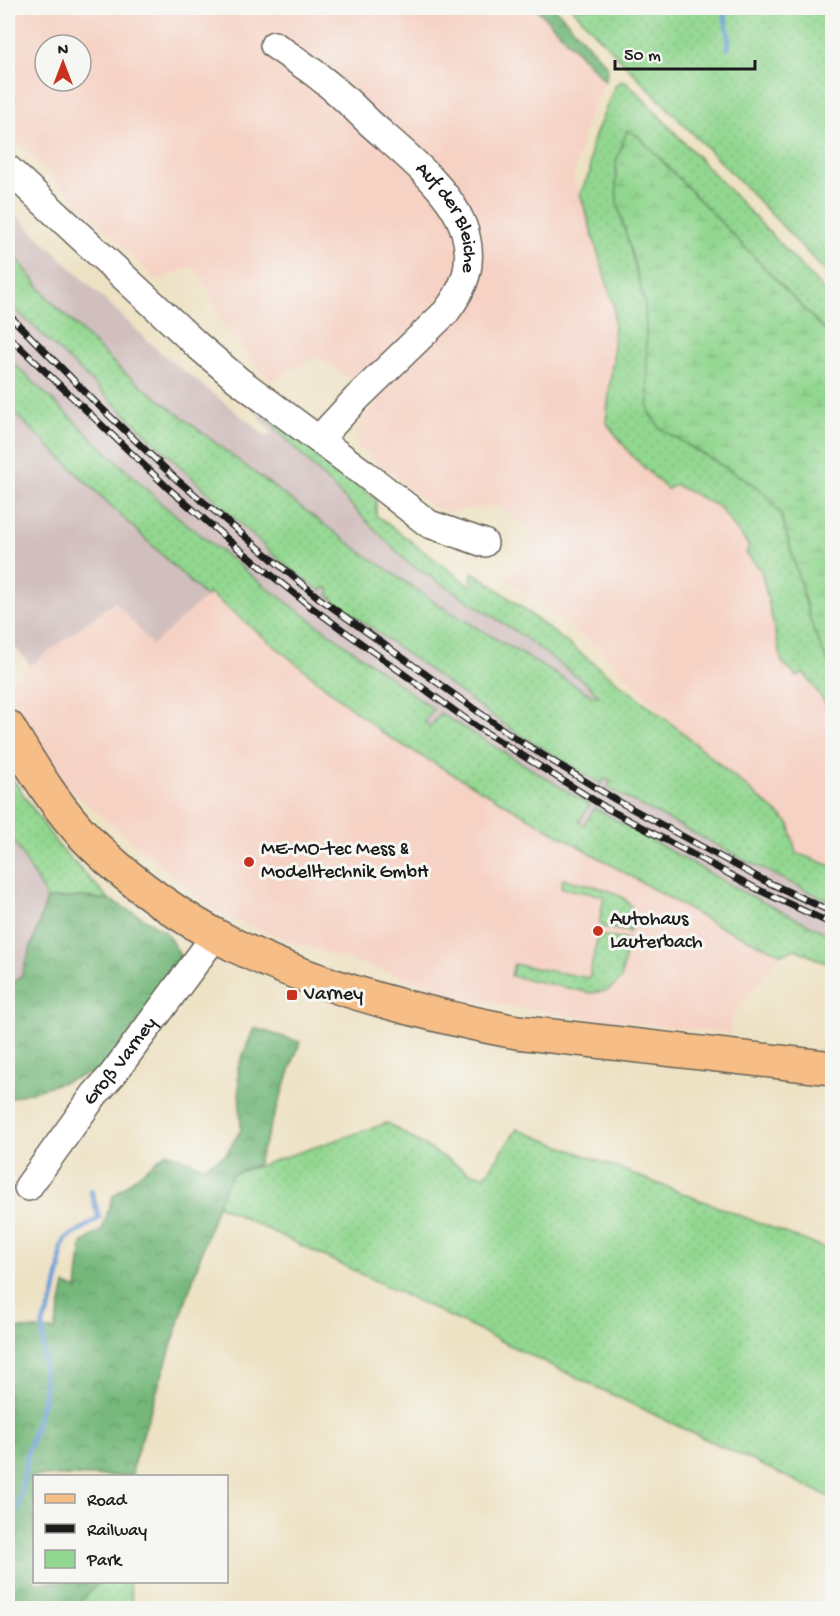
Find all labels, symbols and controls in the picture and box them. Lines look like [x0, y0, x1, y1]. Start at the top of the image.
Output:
north arrow [33, 33, 93, 93]
scale bar [615, 33, 754, 71]
text: N [58, 42, 69, 61]
text: 50 m [624, 46, 661, 67]
street label: Auf der Bleiche [410, 158, 480, 275]
place label: ME-MO-tec Mess & Modelltechnik GmbH [261, 839, 429, 885]
marker: ME-MO-tec Mess & Modelltechnik GmbH [242, 855, 256, 869]
place label: Autohaus Lauterbach [610, 909, 703, 955]
marker: Autohaus Lauterbach [591, 924, 605, 938]
place label: Varney [303, 984, 363, 1007]
marker: Varney [285, 988, 299, 1002]
street label: Groß Varney [79, 1013, 162, 1110]
legend [33, 1475, 228, 1583]
text: Road [87, 1491, 128, 1512]
text: Railway [87, 1521, 147, 1542]
text: Park [86, 1551, 123, 1572]

